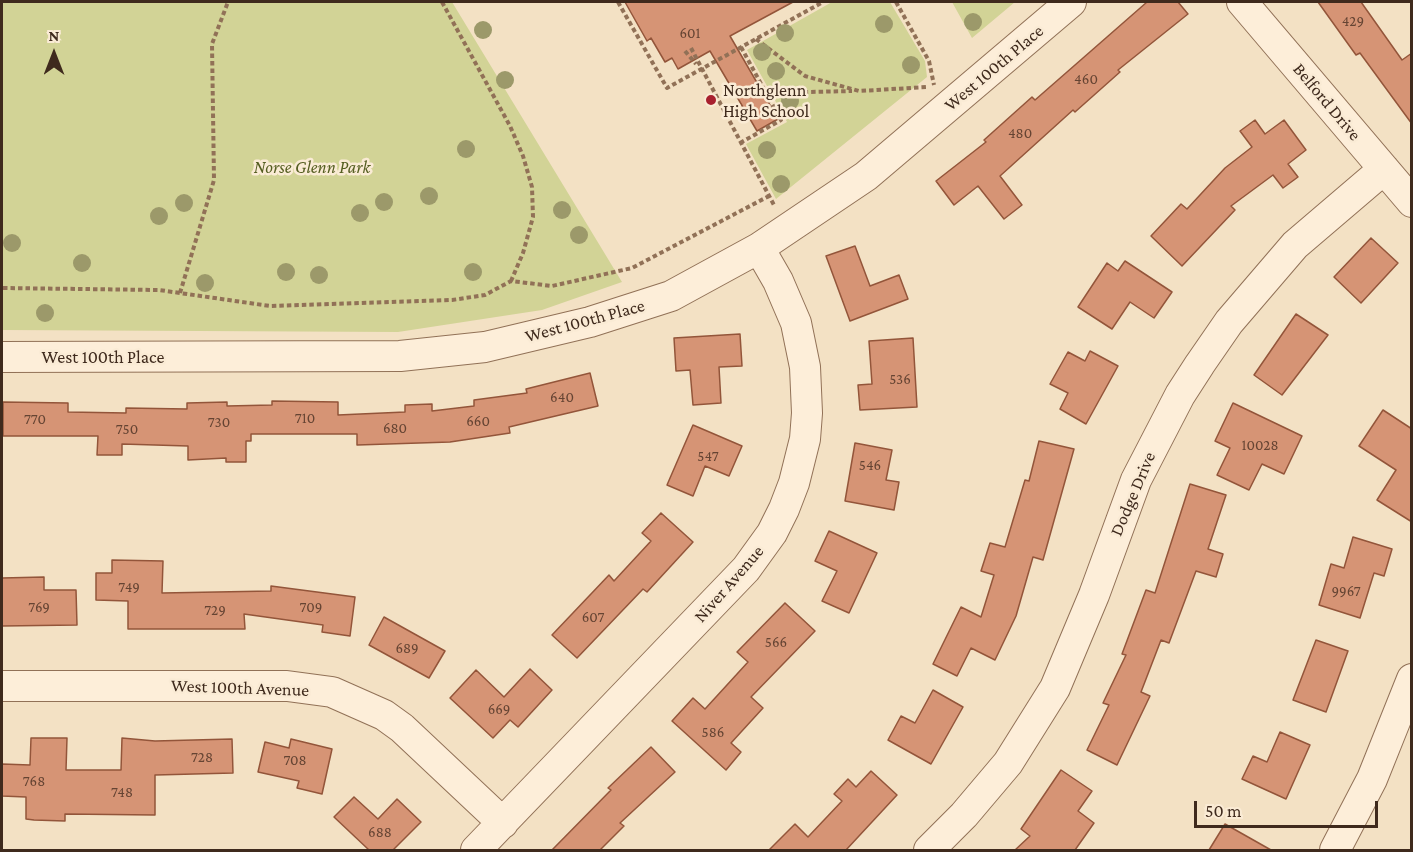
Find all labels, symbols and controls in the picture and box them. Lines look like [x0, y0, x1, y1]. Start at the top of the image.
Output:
house number: 429 [1342, 12, 1364, 30]
street label: West 100th Place [940, 20, 1048, 116]
north arrow [24, 24, 84, 84]
house number: 601 [679, 24, 701, 42]
text: N [49, 27, 59, 44]
street label: Belford Drive [1288, 59, 1366, 145]
house number: 460 [1074, 70, 1098, 88]
place label: Northglenn High School [723, 79, 809, 122]
marker: Northglenn High School [704, 93, 718, 107]
house number: 480 [1008, 124, 1032, 142]
park label: Norse Glenn Park [254, 156, 370, 178]
street label: West 100th Place [523, 295, 647, 347]
street label: West 100th Place [42, 346, 164, 368]
house number: 536 [889, 370, 911, 388]
house number: 640 [550, 388, 574, 406]
house number: 710 [295, 409, 315, 427]
house number: 770 [24, 410, 46, 428]
house number: 660 [466, 412, 490, 430]
house number: 730 [208, 413, 230, 431]
house number: 680 [383, 419, 407, 437]
house number: 750 [116, 420, 138, 438]
house number: 10028 [1241, 436, 1279, 454]
house number: 547 [697, 447, 719, 465]
street label: Dodge Drive [1106, 449, 1160, 539]
house number: 546 [859, 456, 881, 474]
street label: Niver Avenue [690, 541, 768, 627]
house number: 749 [118, 578, 140, 596]
house number: 9967 [1331, 582, 1361, 600]
house number: 769 [28, 598, 50, 616]
house number: 709 [300, 598, 322, 616]
house number: 729 [204, 601, 226, 619]
house number: 607 [582, 608, 604, 626]
house number: 566 [765, 633, 787, 651]
house number: 689 [395, 639, 419, 657]
street label: West 100th Avenue [170, 675, 310, 701]
house number: 669 [488, 700, 510, 718]
house number: 586 [702, 723, 724, 741]
house number: 728 [191, 748, 213, 766]
house number: 708 [283, 751, 307, 769]
house number: 768 [23, 772, 45, 790]
house number: 748 [111, 783, 133, 801]
scale bar [1197, 789, 1382, 827]
text: 50 m [1205, 801, 1242, 821]
house number: 688 [368, 823, 392, 841]

